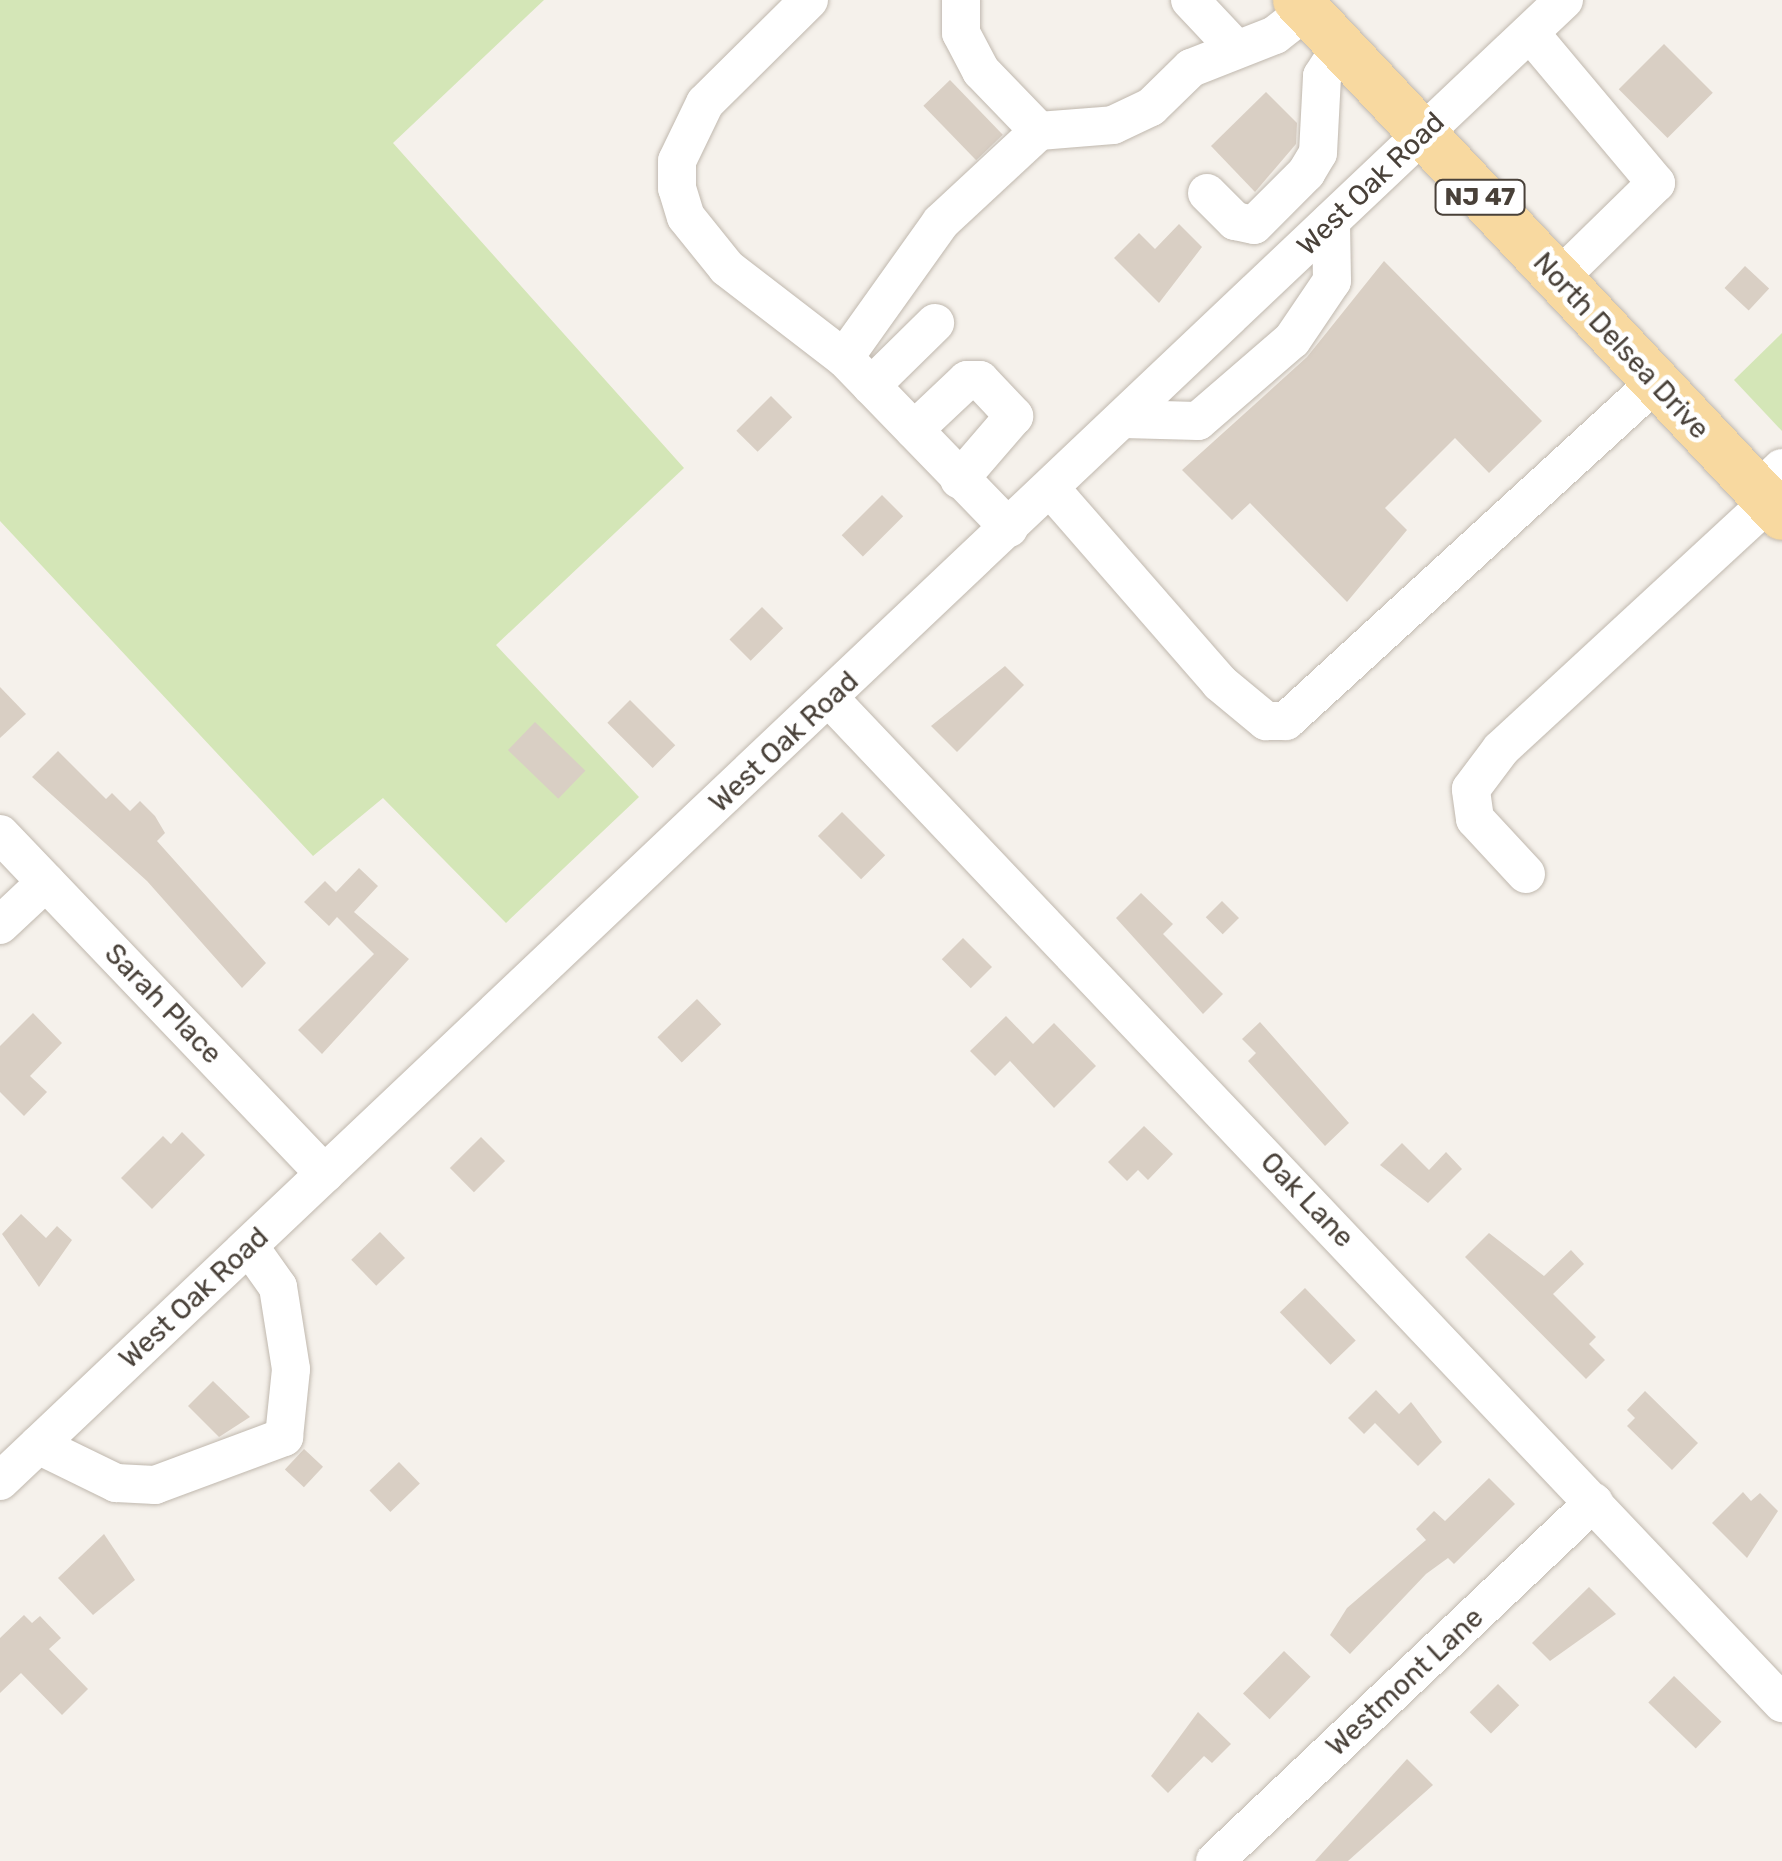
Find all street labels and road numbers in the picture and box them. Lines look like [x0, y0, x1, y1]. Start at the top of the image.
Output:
street label: West Oak Road [1290, 105, 1452, 263]
road number: NJ 47 [1432, 177, 1528, 217]
street label: North Delsea Drive [1526, 246, 1716, 446]
street label: West Oak Road [702, 664, 866, 820]
street label: Sarah Place [97, 937, 229, 1071]
street label: Oak Lane [1253, 1145, 1361, 1255]
street label: West Oak Road [112, 1220, 276, 1376]
street label: Westmont Lane [1320, 1601, 1490, 1763]

